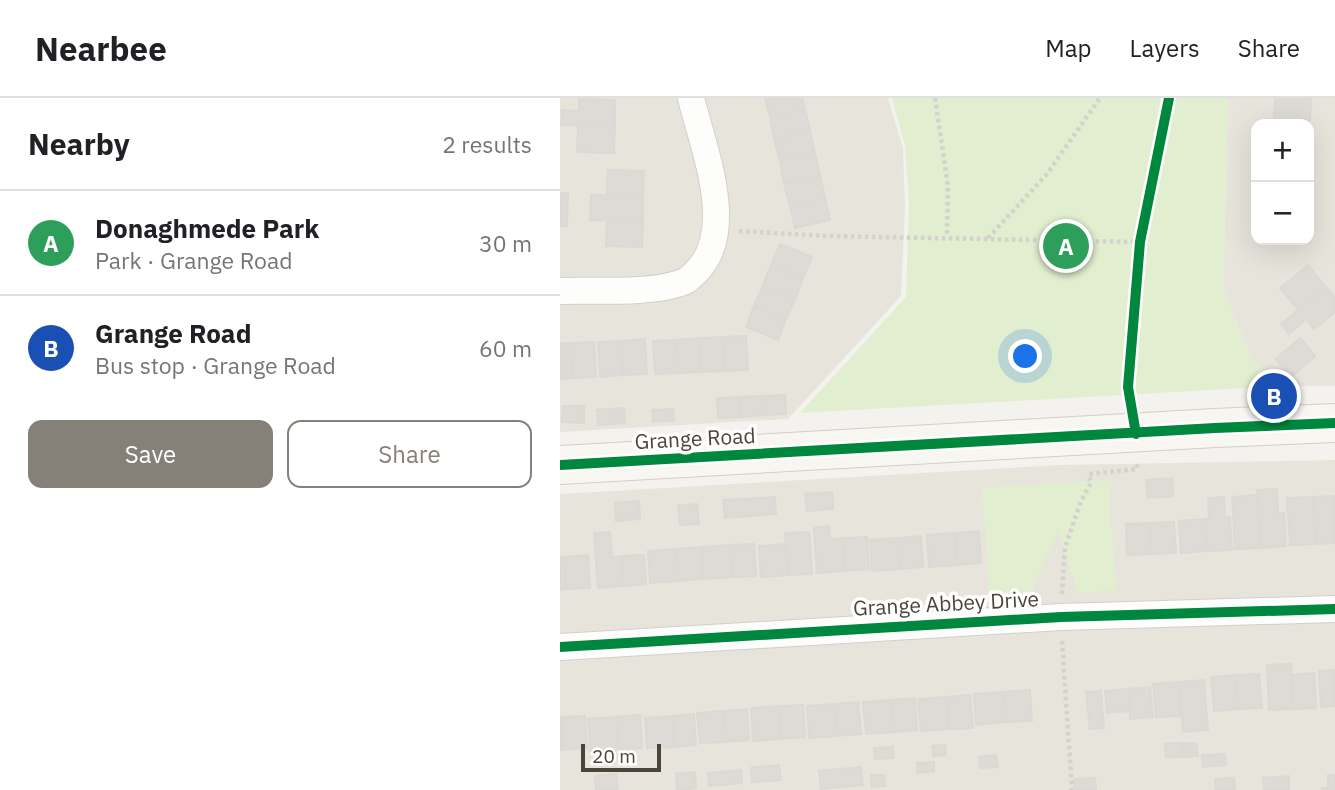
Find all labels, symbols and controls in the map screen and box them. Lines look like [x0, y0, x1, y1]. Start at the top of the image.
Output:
text: Nearbee [35, 27, 167, 70]
text: Map [1045, 32, 1092, 64]
text: Layers [1130, 32, 1200, 64]
text: Share [1238, 32, 1300, 64]
map controls [1251, 119, 1314, 245]
button: + [1251, 119, 1314, 182]
text: Nearby [28, 124, 130, 163]
text: 2 results [442, 129, 532, 159]
button: − [1251, 182, 1314, 245]
text: Donaghmede Park [95, 211, 319, 245]
pin: A [1043, 220, 1089, 272]
text: A [43, 228, 59, 258]
text: 30 m [479, 228, 532, 258]
text: Park · Grange Road [95, 245, 293, 275]
text: Grange Road [95, 316, 251, 350]
text: B [43, 333, 59, 363]
text: 60 m [479, 333, 532, 363]
your location [1008, 339, 1042, 373]
text: Bus stop · Grange Road [95, 350, 336, 380]
pin: B [1251, 370, 1297, 422]
button: Save [28, 420, 273, 488]
button: Share [287, 420, 532, 488]
street label: Grange Road [634, 421, 756, 455]
street label: Grange Abbey Drive [852, 584, 1040, 622]
scale bar [581, 741, 662, 773]
text: 20 m [592, 744, 636, 768]

